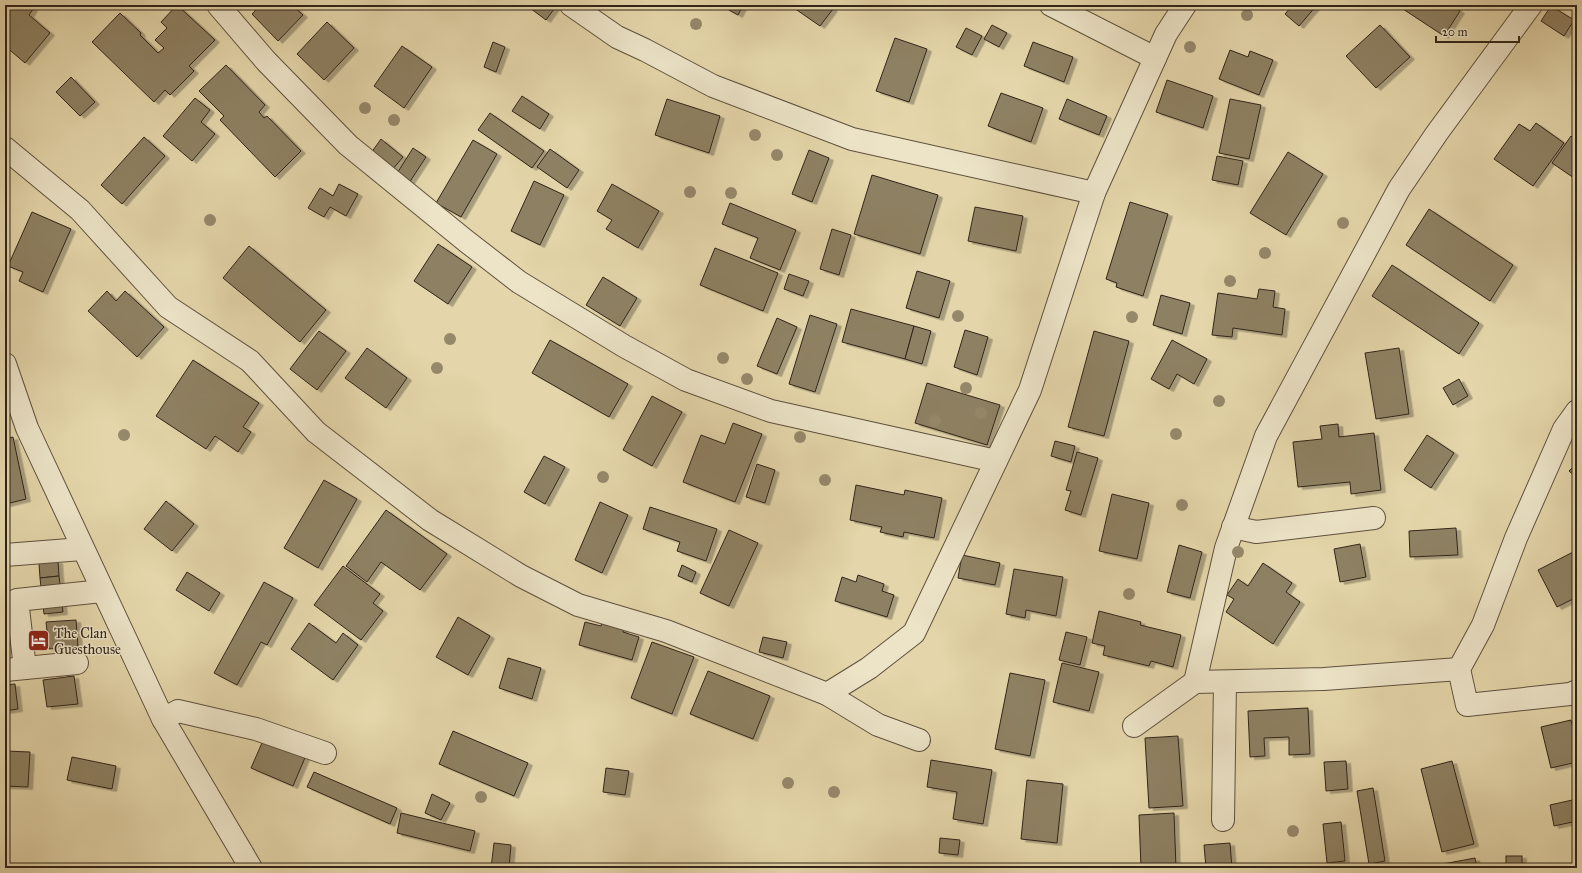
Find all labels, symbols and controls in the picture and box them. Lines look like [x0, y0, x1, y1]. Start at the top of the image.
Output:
scale bar [1436, 18, 1519, 44]
text: 20 m [1442, 25, 1468, 39]
place label: The Clan Guesthouse [54, 625, 121, 658]
hotel icon: The Clan Guesthouse [25, 628, 51, 654]

